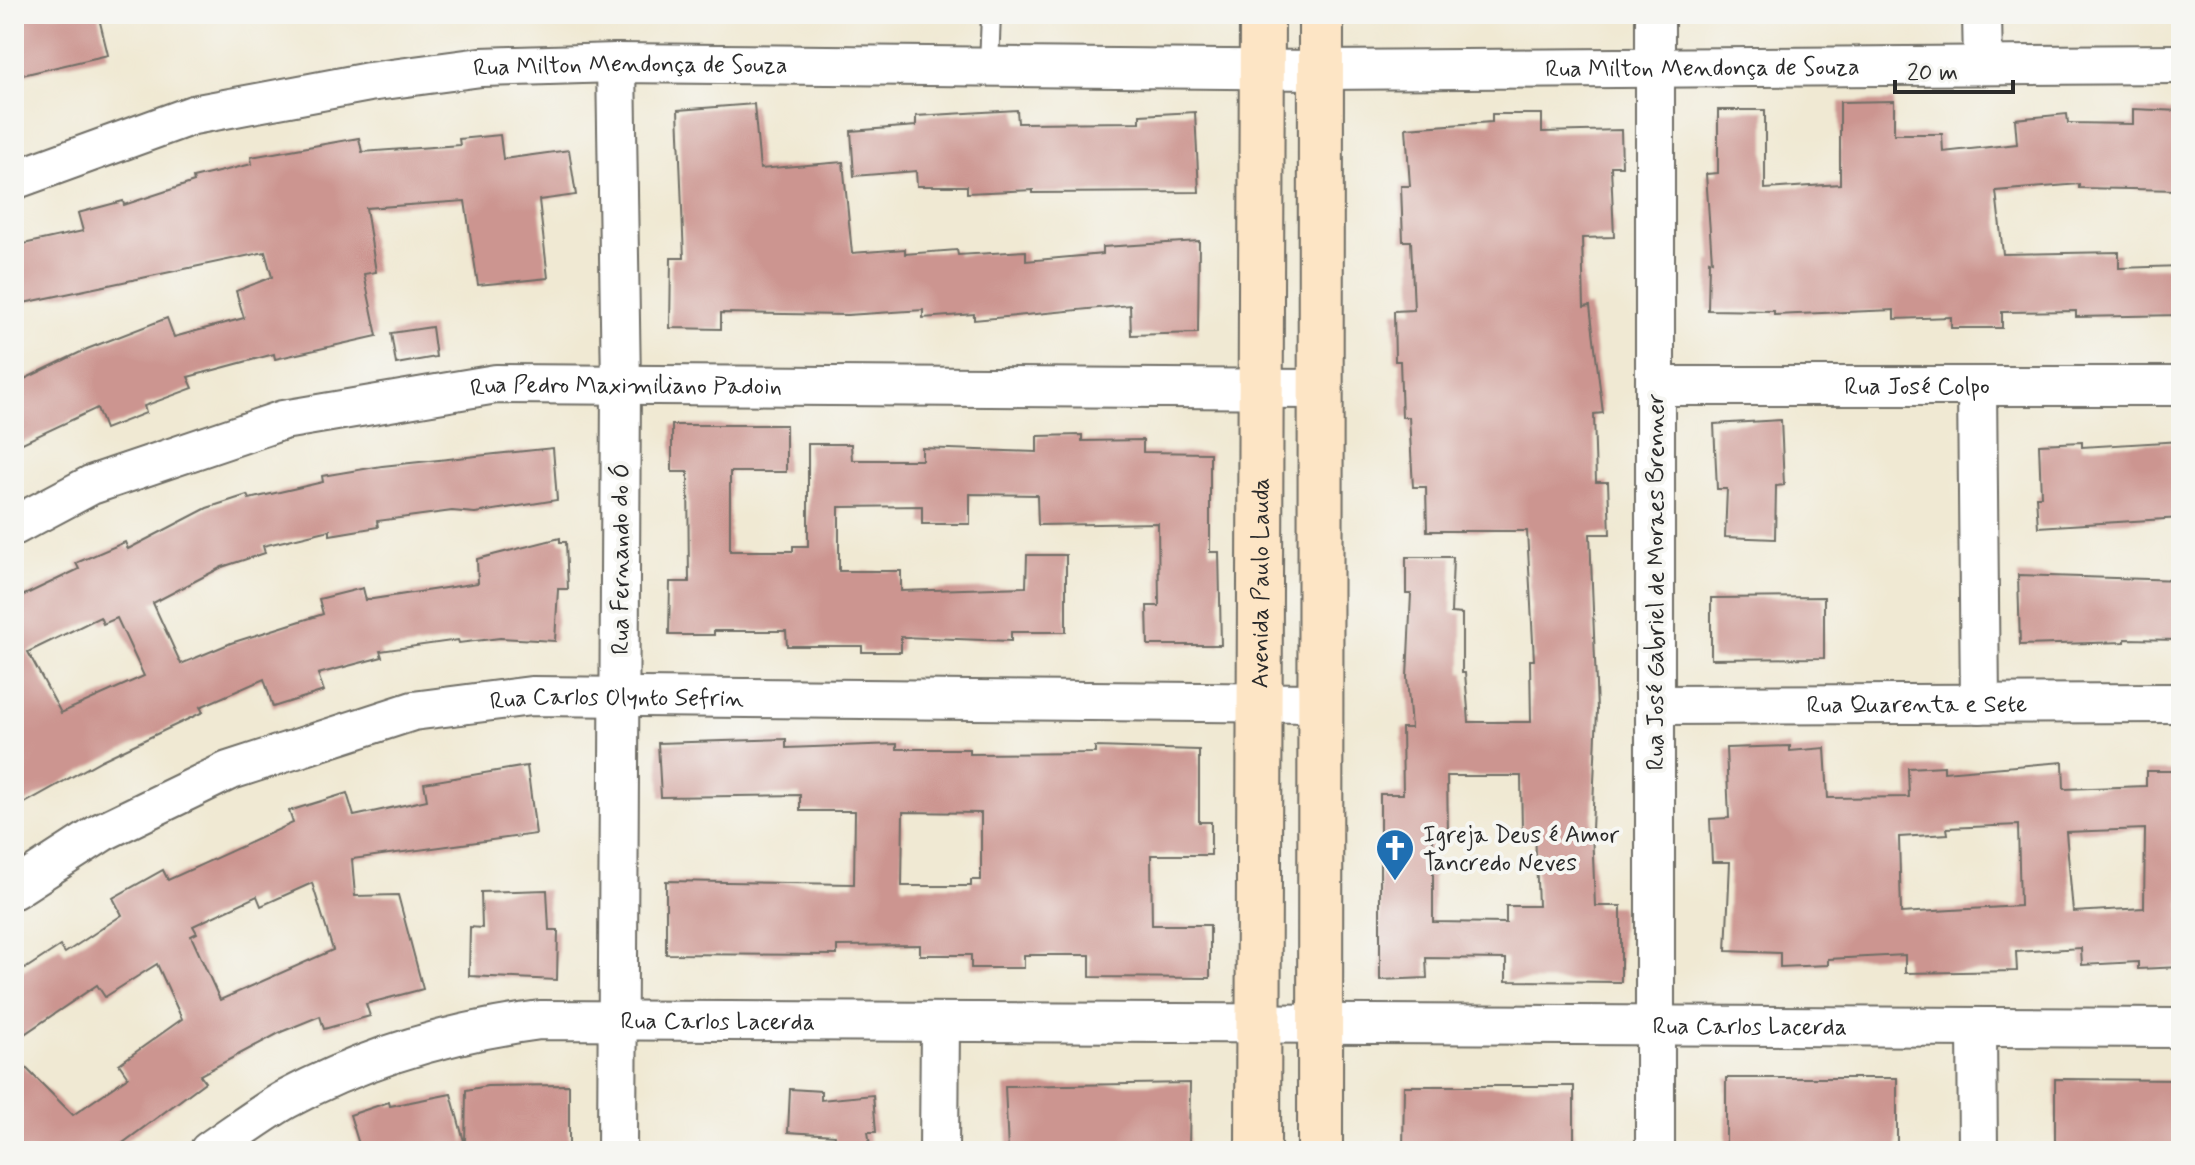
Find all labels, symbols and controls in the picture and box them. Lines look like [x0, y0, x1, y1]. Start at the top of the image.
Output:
scale bar [1895, 44, 2013, 94]
street label: Rua Milton Mendonça de Souza [471, 49, 788, 85]
street label: Rua Milton Mendonça de Souza [1545, 52, 1860, 85]
text: 20 m [1907, 58, 1958, 89]
street label: Rua Pedro Maximiliano Padoin [468, 370, 782, 405]
street label: Rua José Colpo [1844, 372, 1990, 403]
street label: Rua José Gabriel de Moraes Brenner [1641, 393, 1672, 771]
street label: Rua Fernando do Ó [606, 463, 637, 655]
street label: Avenida Paulo Lauda [1246, 478, 1277, 688]
street label: Rua Carlos Olynto Sefrin [488, 682, 744, 718]
street label: Rua Quarenta e Sete [1807, 690, 2027, 721]
place label: Igreja Deus é Amor Tancredo Neves [1423, 820, 1619, 879]
church icon: Igreja Deus é Amor Tancredo Neves [1374, 827, 1416, 882]
street label: Rua Carlos Lacerda [620, 1006, 815, 1038]
street label: Rua Carlos Lacerda [1652, 1011, 1847, 1043]

